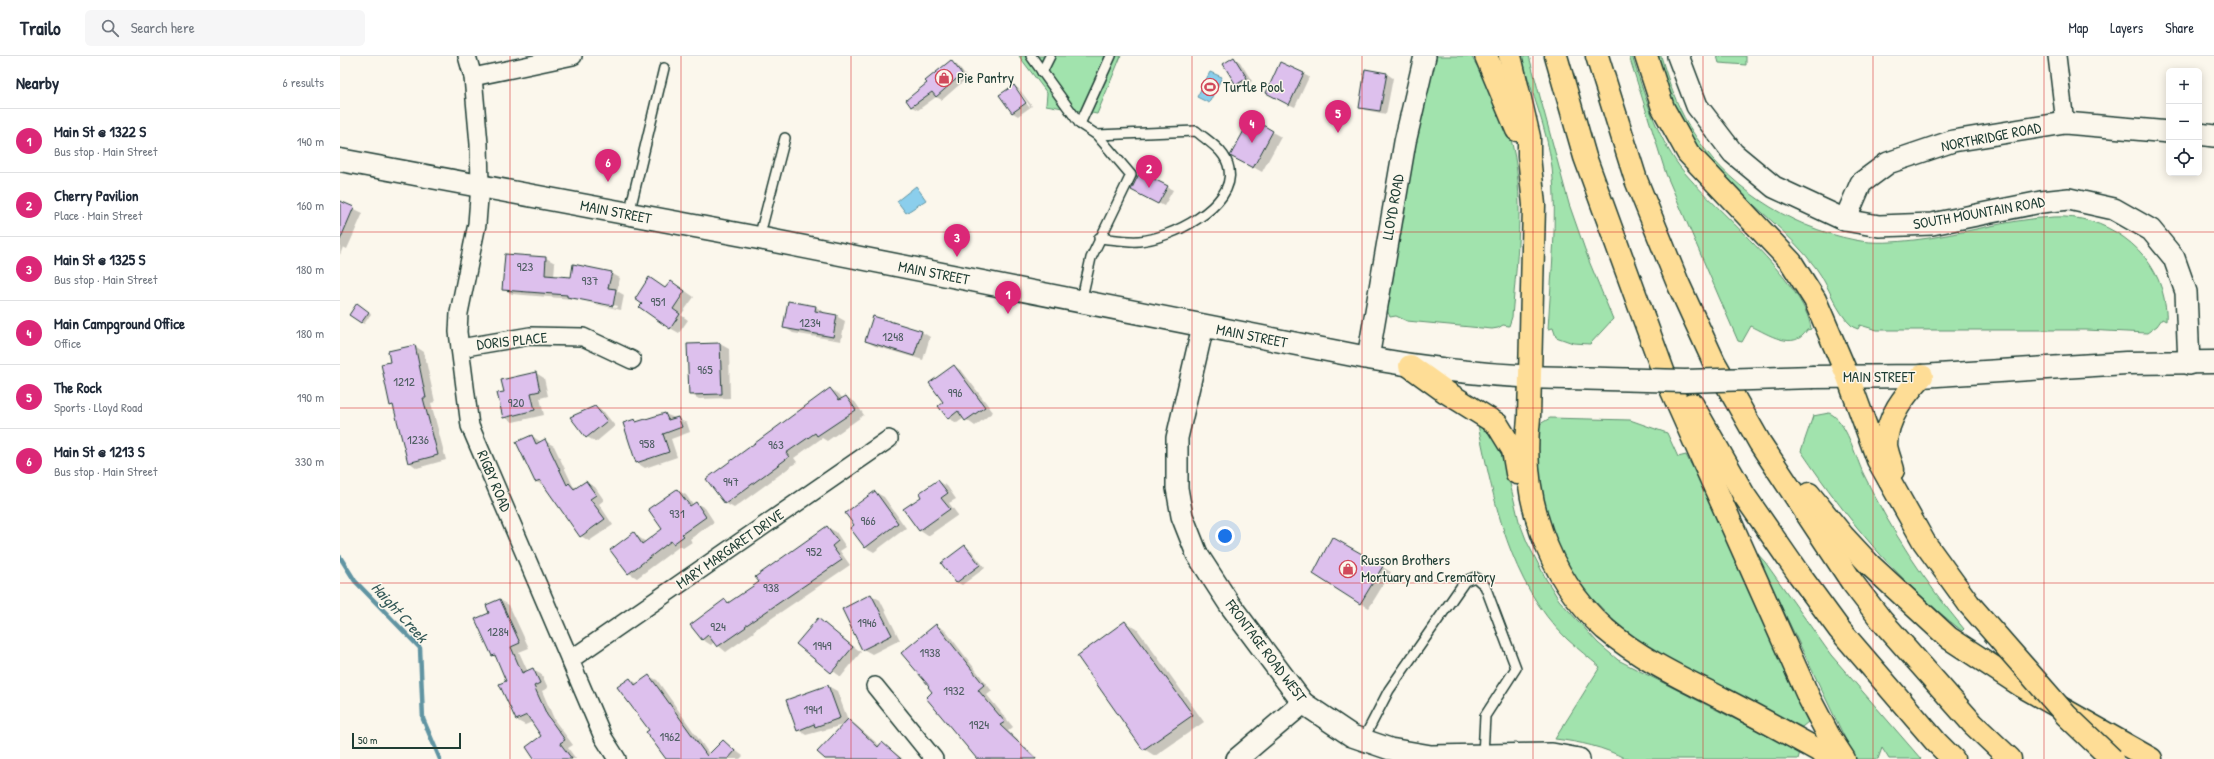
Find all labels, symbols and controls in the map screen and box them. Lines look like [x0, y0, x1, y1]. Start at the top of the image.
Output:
search box [85, 10, 365, 46]
text: Trailo [20, 15, 61, 41]
icon: search [99, 17, 121, 39]
text: Search here [131, 17, 195, 38]
text: Map [2068, 18, 2088, 37]
text: Layers [2110, 18, 2143, 37]
text: Share [2165, 18, 2194, 37]
place label: Pie Pantry [957, 67, 1014, 88]
shop icon: Pie Pantry [934, 68, 954, 88]
map controls [2166, 68, 2202, 176]
button: + [2166, 68, 2202, 104]
text: Nearby [16, 71, 59, 94]
text: 6 results [283, 73, 324, 91]
place label: Turtle Pool [1223, 76, 1284, 97]
sports icon: Turtle Pool [1200, 77, 1220, 97]
pin: 5 [1325, 100, 1351, 133]
button: − [2166, 104, 2202, 140]
pin: 4 [1239, 110, 1265, 143]
street label: NORTHRIDGE ROAD [1939, 116, 2044, 157]
text: Main St @ 1322 S [54, 121, 146, 142]
text: 1 [27, 132, 31, 150]
text: 140 m [297, 132, 324, 150]
button: locate [2166, 140, 2202, 176]
text: Bus stop · Main Street [54, 142, 158, 160]
pin: 6 [595, 149, 621, 182]
pin: 2 [1136, 155, 1162, 188]
street label: LLOYD ROAD [1376, 172, 1409, 241]
text: Cherry Pavilion [54, 185, 138, 206]
street label: SOUTH MOUNTAIN ROAD [1911, 190, 2047, 234]
street label: MAIN STREET [579, 194, 654, 229]
text: 2 [26, 196, 32, 214]
text: 160 m [296, 196, 324, 214]
text: Place · Main Street [54, 206, 142, 224]
pin: 3 [944, 224, 970, 257]
text: Main St @ 1325 S [54, 249, 145, 270]
street label: MAIN STREET [897, 255, 972, 290]
house number: 923 [517, 257, 534, 275]
text: 3 [26, 260, 32, 278]
text: 180 m [296, 260, 324, 278]
text: Bus stop · Main Street [54, 270, 158, 288]
house number: 937 [581, 271, 599, 289]
pin: 1 [995, 281, 1021, 314]
house number: 951 [651, 292, 666, 310]
text: Main Campground Office [54, 313, 185, 334]
house number: 1234 [799, 313, 821, 331]
street label: MAIN STREET [1215, 318, 1290, 353]
text: 4 [27, 324, 31, 342]
text: 180 m [296, 324, 324, 342]
street label: DORIS PLACE [475, 326, 549, 355]
house number: 1248 [882, 327, 904, 345]
text: Office [54, 334, 81, 352]
house number: 965 [697, 360, 713, 378]
street label: MAIN STREET [1843, 366, 1916, 387]
house number: 1212 [393, 372, 415, 390]
text: The Rock [54, 377, 102, 398]
house number: 996 [948, 383, 962, 401]
text: 5 [26, 388, 32, 406]
text: 190 m [297, 388, 324, 406]
house number: 920 [508, 393, 525, 411]
text: Sports · Lloyd Road [54, 398, 142, 416]
house number: 1236 [407, 430, 429, 448]
house number: 958 [639, 434, 655, 452]
house number: 963 [768, 435, 784, 453]
text: Main St @ 1213 S [54, 441, 145, 462]
street label: RIGBY ROAD [472, 447, 517, 516]
text: 6 [26, 452, 32, 470]
text: 330 m [295, 452, 324, 470]
text: Bus stop · Main Street [54, 462, 158, 480]
house number: 947 [723, 472, 739, 490]
street label: MARY MARGARET DRIVE [672, 503, 788, 594]
house number: 931 [669, 504, 685, 522]
house number: 966 [860, 511, 876, 529]
your location [1215, 526, 1235, 546]
house number: 952 [806, 542, 822, 560]
place label: Russon Brothers Mortuary and Crematory [1361, 549, 1496, 587]
shop icon: Russon Brothers Mortuary and Crematory [1338, 559, 1358, 579]
water label: Haight Creek [367, 577, 434, 648]
house number: 938 [763, 578, 779, 596]
street label: FRONTAGE ROAD WEST [1220, 594, 1312, 707]
house number: 1946 [857, 613, 877, 631]
house number: 924 [710, 617, 726, 635]
house number: 1284 [487, 622, 509, 640]
house number: 1949 [812, 636, 832, 654]
house number: 1938 [920, 643, 941, 661]
house number: 1932 [943, 681, 965, 699]
house number: 1941 [803, 700, 823, 718]
house number: 1924 [969, 715, 989, 733]
house number: 1962 [660, 727, 680, 745]
scale bar [352, 731, 461, 750]
text: 50 m [358, 733, 378, 747]

